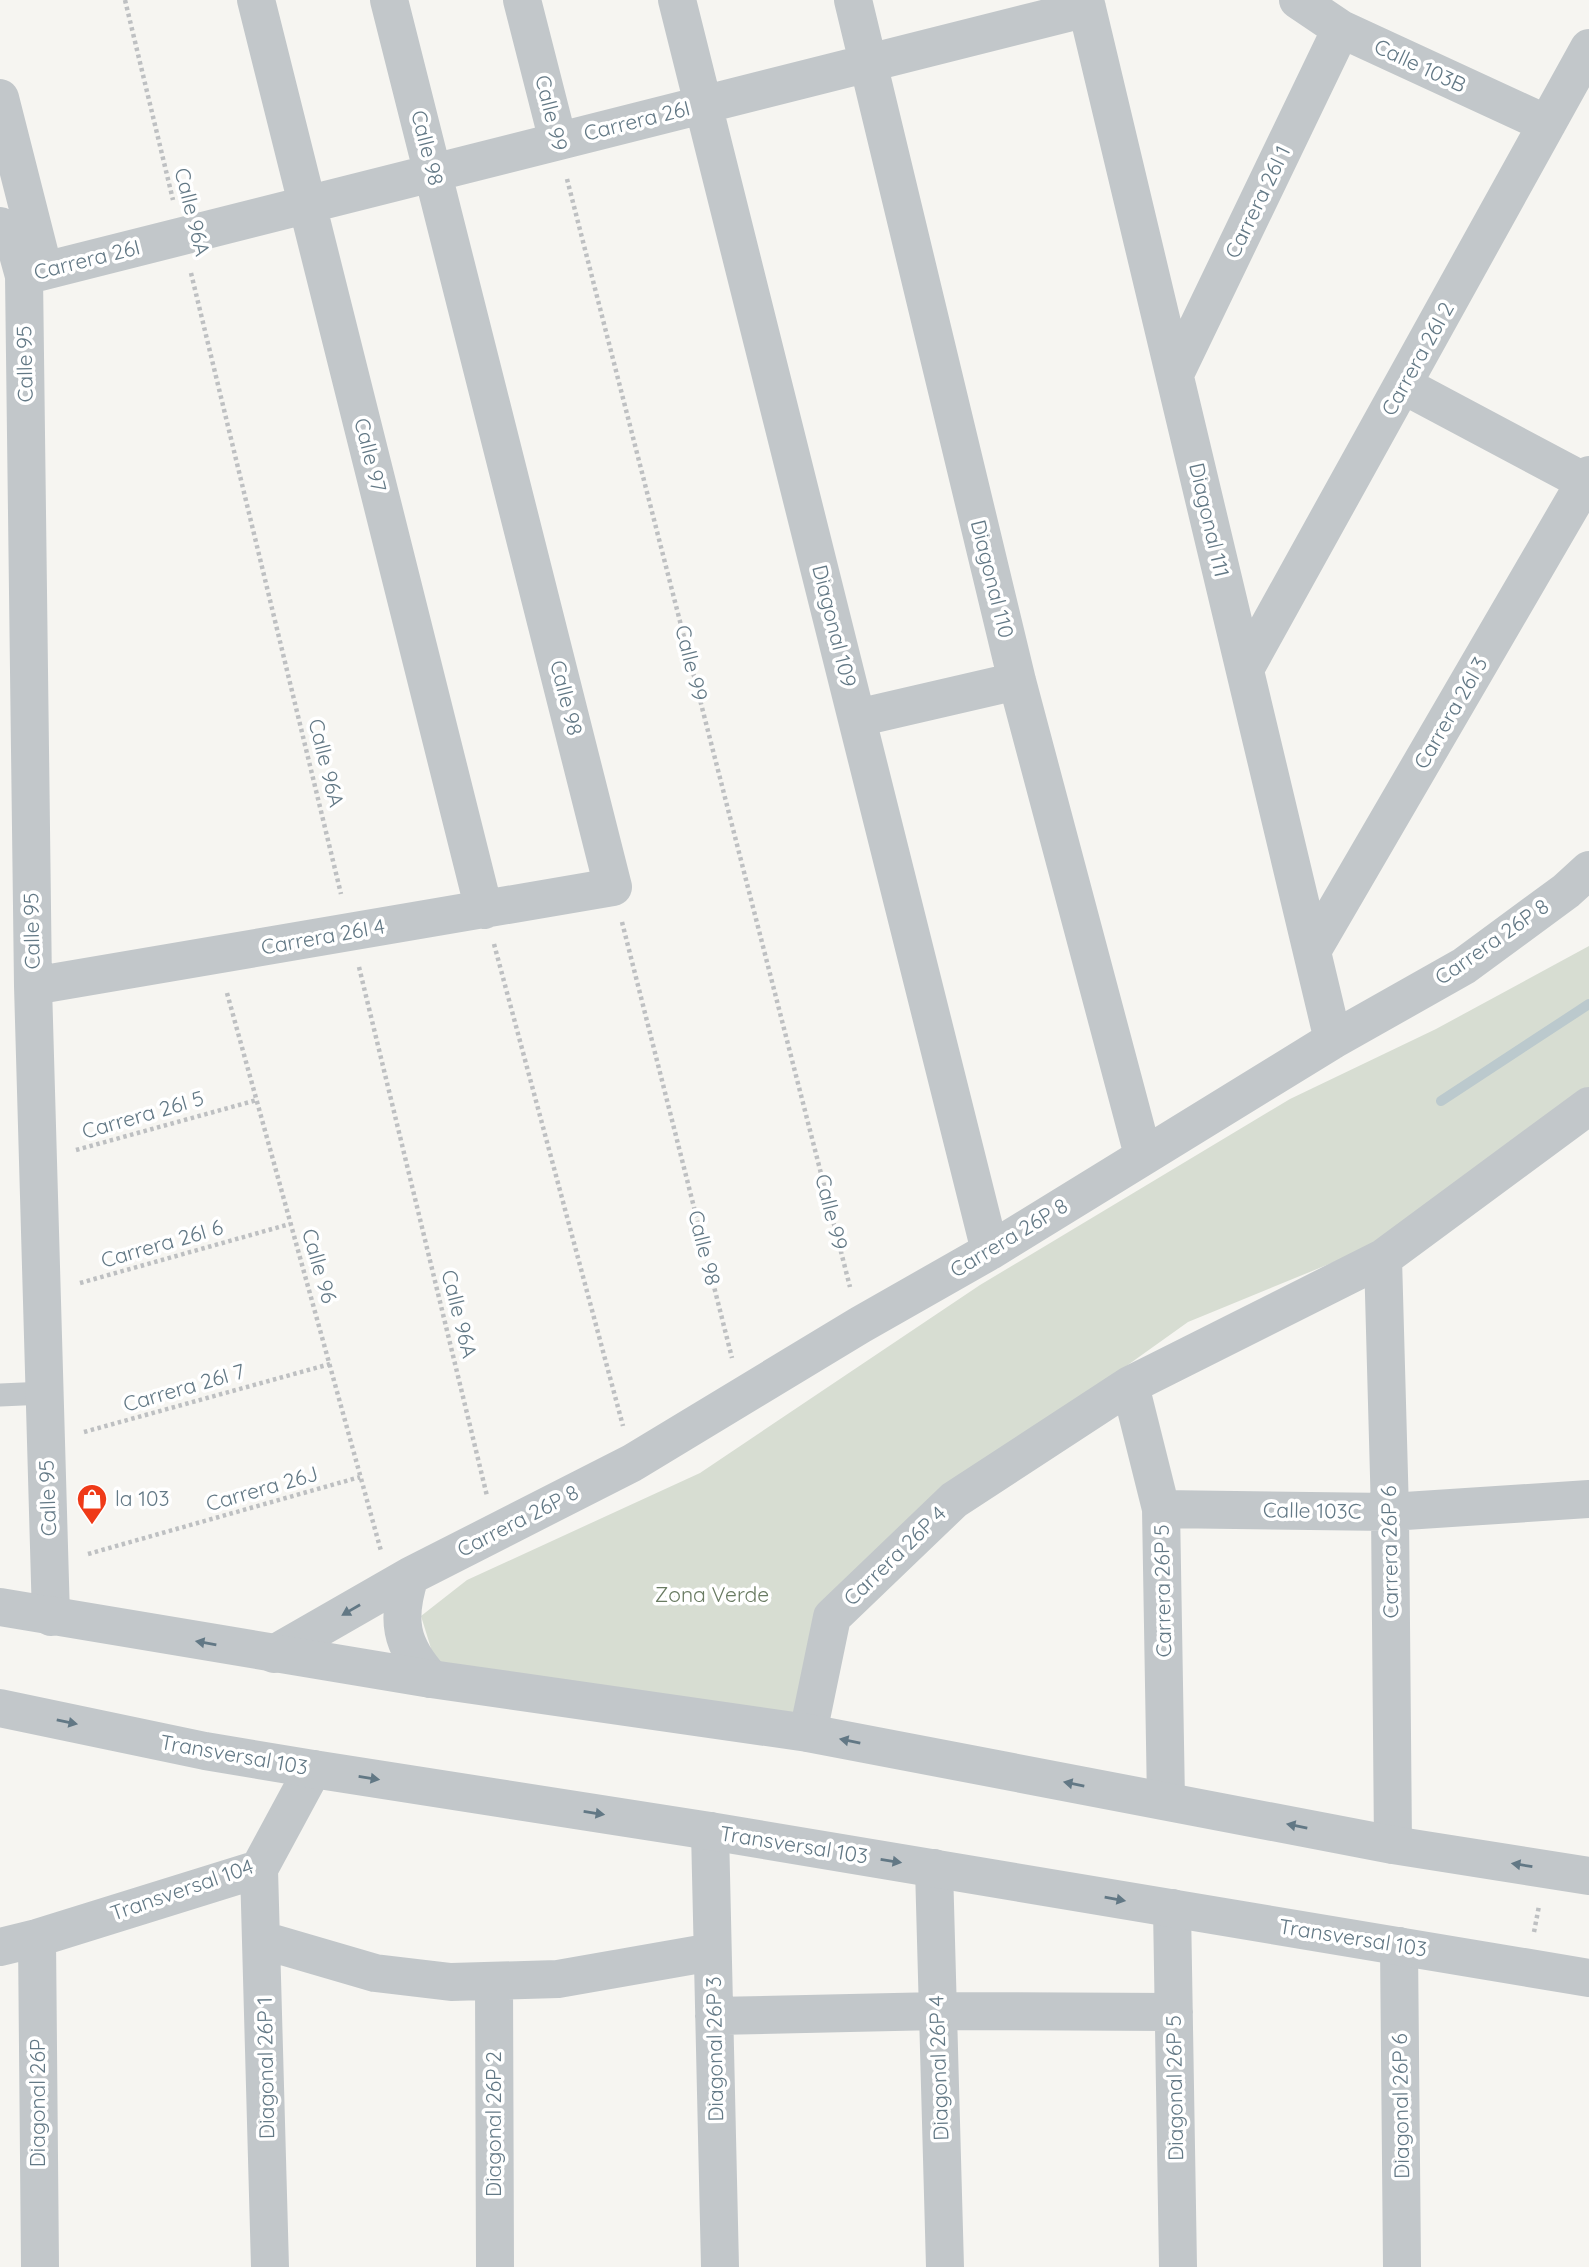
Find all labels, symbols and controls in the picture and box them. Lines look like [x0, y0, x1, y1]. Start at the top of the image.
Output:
street label: Calle 103B [1370, 33, 1471, 98]
street label: Calle 99 [530, 72, 574, 153]
street label: Carrera 26I [581, 94, 693, 146]
street label: Calle 98 [406, 107, 450, 188]
street label: Carrera 26I 1 [1219, 141, 1296, 262]
street label: Calle 96A [169, 165, 216, 259]
street label: Carrera 26I [31, 233, 143, 285]
street label: Carrera 26I 2 [1375, 297, 1459, 420]
street label: Calle 95 [10, 325, 38, 403]
street label: Calle 97 [349, 415, 393, 495]
street label: Diagonal 111 [1184, 460, 1236, 579]
street label: Diagonal 110 [966, 517, 1020, 641]
street label: Diagonal 109 [807, 562, 863, 690]
street label: Calle 99 [670, 622, 714, 703]
street label: Carrera 26I 3 [1408, 652, 1493, 773]
street label: Calle 98 [545, 657, 589, 738]
street label: Calle 96A [303, 716, 350, 810]
street label: Calle 95 [17, 892, 45, 970]
street label: Carrera 26P 8 [1430, 892, 1553, 990]
street label: Carrera 26I 4 [259, 912, 387, 960]
street label: Carrera 26I 5 [79, 1084, 207, 1144]
street label: Calle 99 [810, 1171, 854, 1252]
street label: Carrera 26P 8 [945, 1192, 1072, 1282]
street label: Calle 98 [683, 1207, 727, 1288]
street label: Carrera 26I 6 [98, 1213, 226, 1273]
street label: Calle 96 [297, 1225, 343, 1306]
street label: Calle 96A [436, 1267, 483, 1361]
street label: Carrera 26I 7 [120, 1357, 248, 1417]
street label: Calle 95 [33, 1459, 61, 1537]
street label: Carrera 26J [203, 1460, 321, 1516]
street label: Carrera 26P 8 [452, 1478, 583, 1562]
shop icon: la 103 [75, 1482, 109, 1526]
place label: la 103 [115, 1485, 170, 1511]
street label: Carrera 26P 6 [1375, 1485, 1403, 1619]
street label: Calle 103C [1263, 1496, 1362, 1524]
street label: Carrera 26P 4 [838, 1500, 951, 1611]
street label: Carrera 26P 5 [1148, 1524, 1176, 1658]
park label: Zona Verde [655, 1581, 769, 1607]
one-way arrow [341, 1604, 361, 1616]
one-way arrow [195, 1637, 217, 1648]
one-way arrow [56, 1716, 78, 1727]
street label: Transversal 103 [158, 1728, 310, 1780]
one-way arrow [839, 1736, 861, 1747]
one-way arrow [358, 1773, 380, 1784]
one-way arrow [1063, 1778, 1085, 1789]
one-way arrow [583, 1808, 605, 1819]
street label: Transversal 103 [718, 1819, 870, 1869]
one-way arrow [1286, 1821, 1308, 1832]
street label: Transversal 104 [107, 1852, 257, 1926]
one-way arrow [880, 1856, 902, 1867]
one-way arrow [1511, 1859, 1533, 1870]
one-way arrow [1104, 1894, 1126, 1905]
street label: Transversal 103 [1277, 1912, 1429, 1962]
street label: Diagonal 26P 3 [700, 1976, 728, 2122]
street label: Diagonal 26P 4 [922, 1995, 954, 2141]
street label: Diagonal 26P 1 [251, 1997, 279, 2139]
street label: Diagonal 26P 5 [1160, 2015, 1188, 2161]
street label: Diagonal 26P 6 [1386, 2033, 1414, 2179]
street label: Diagonal 26P [24, 2039, 50, 2167]
street label: Diagonal 26P 2 [480, 2051, 506, 2197]

